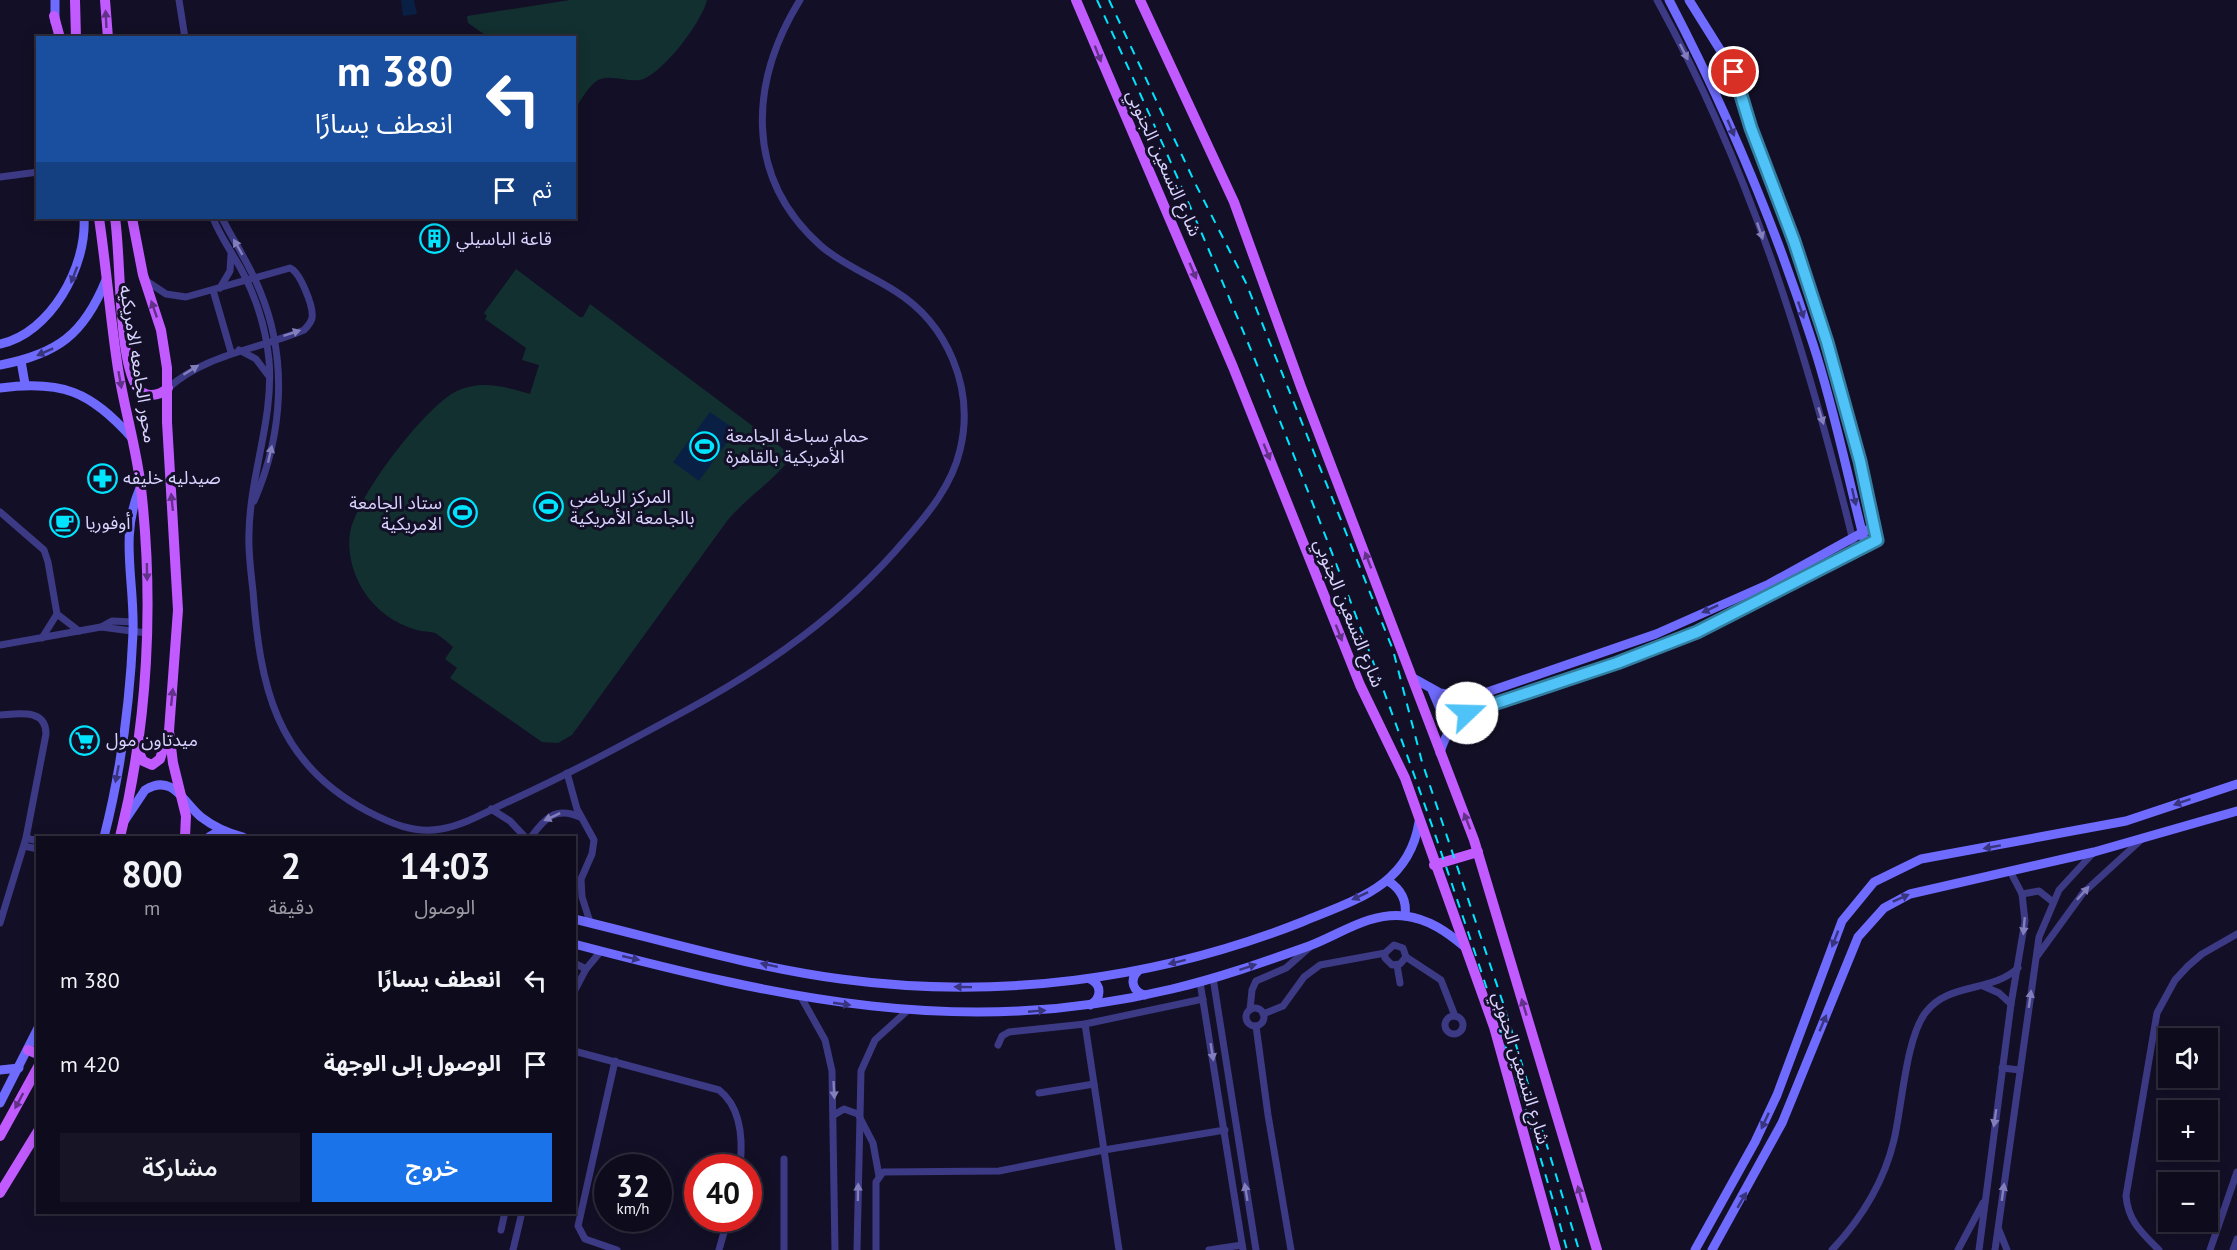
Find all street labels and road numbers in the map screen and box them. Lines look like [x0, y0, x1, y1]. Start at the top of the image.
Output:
street label: شارع التسعين الجنوبي [1119, 86, 1207, 241]
street label: محور الجامعه الامريكيه [115, 283, 162, 445]
street label: شارع التسعين الجنوبي [1306, 535, 1390, 692]
street label: شارع التسعين الجنوبي [1485, 989, 1556, 1148]

